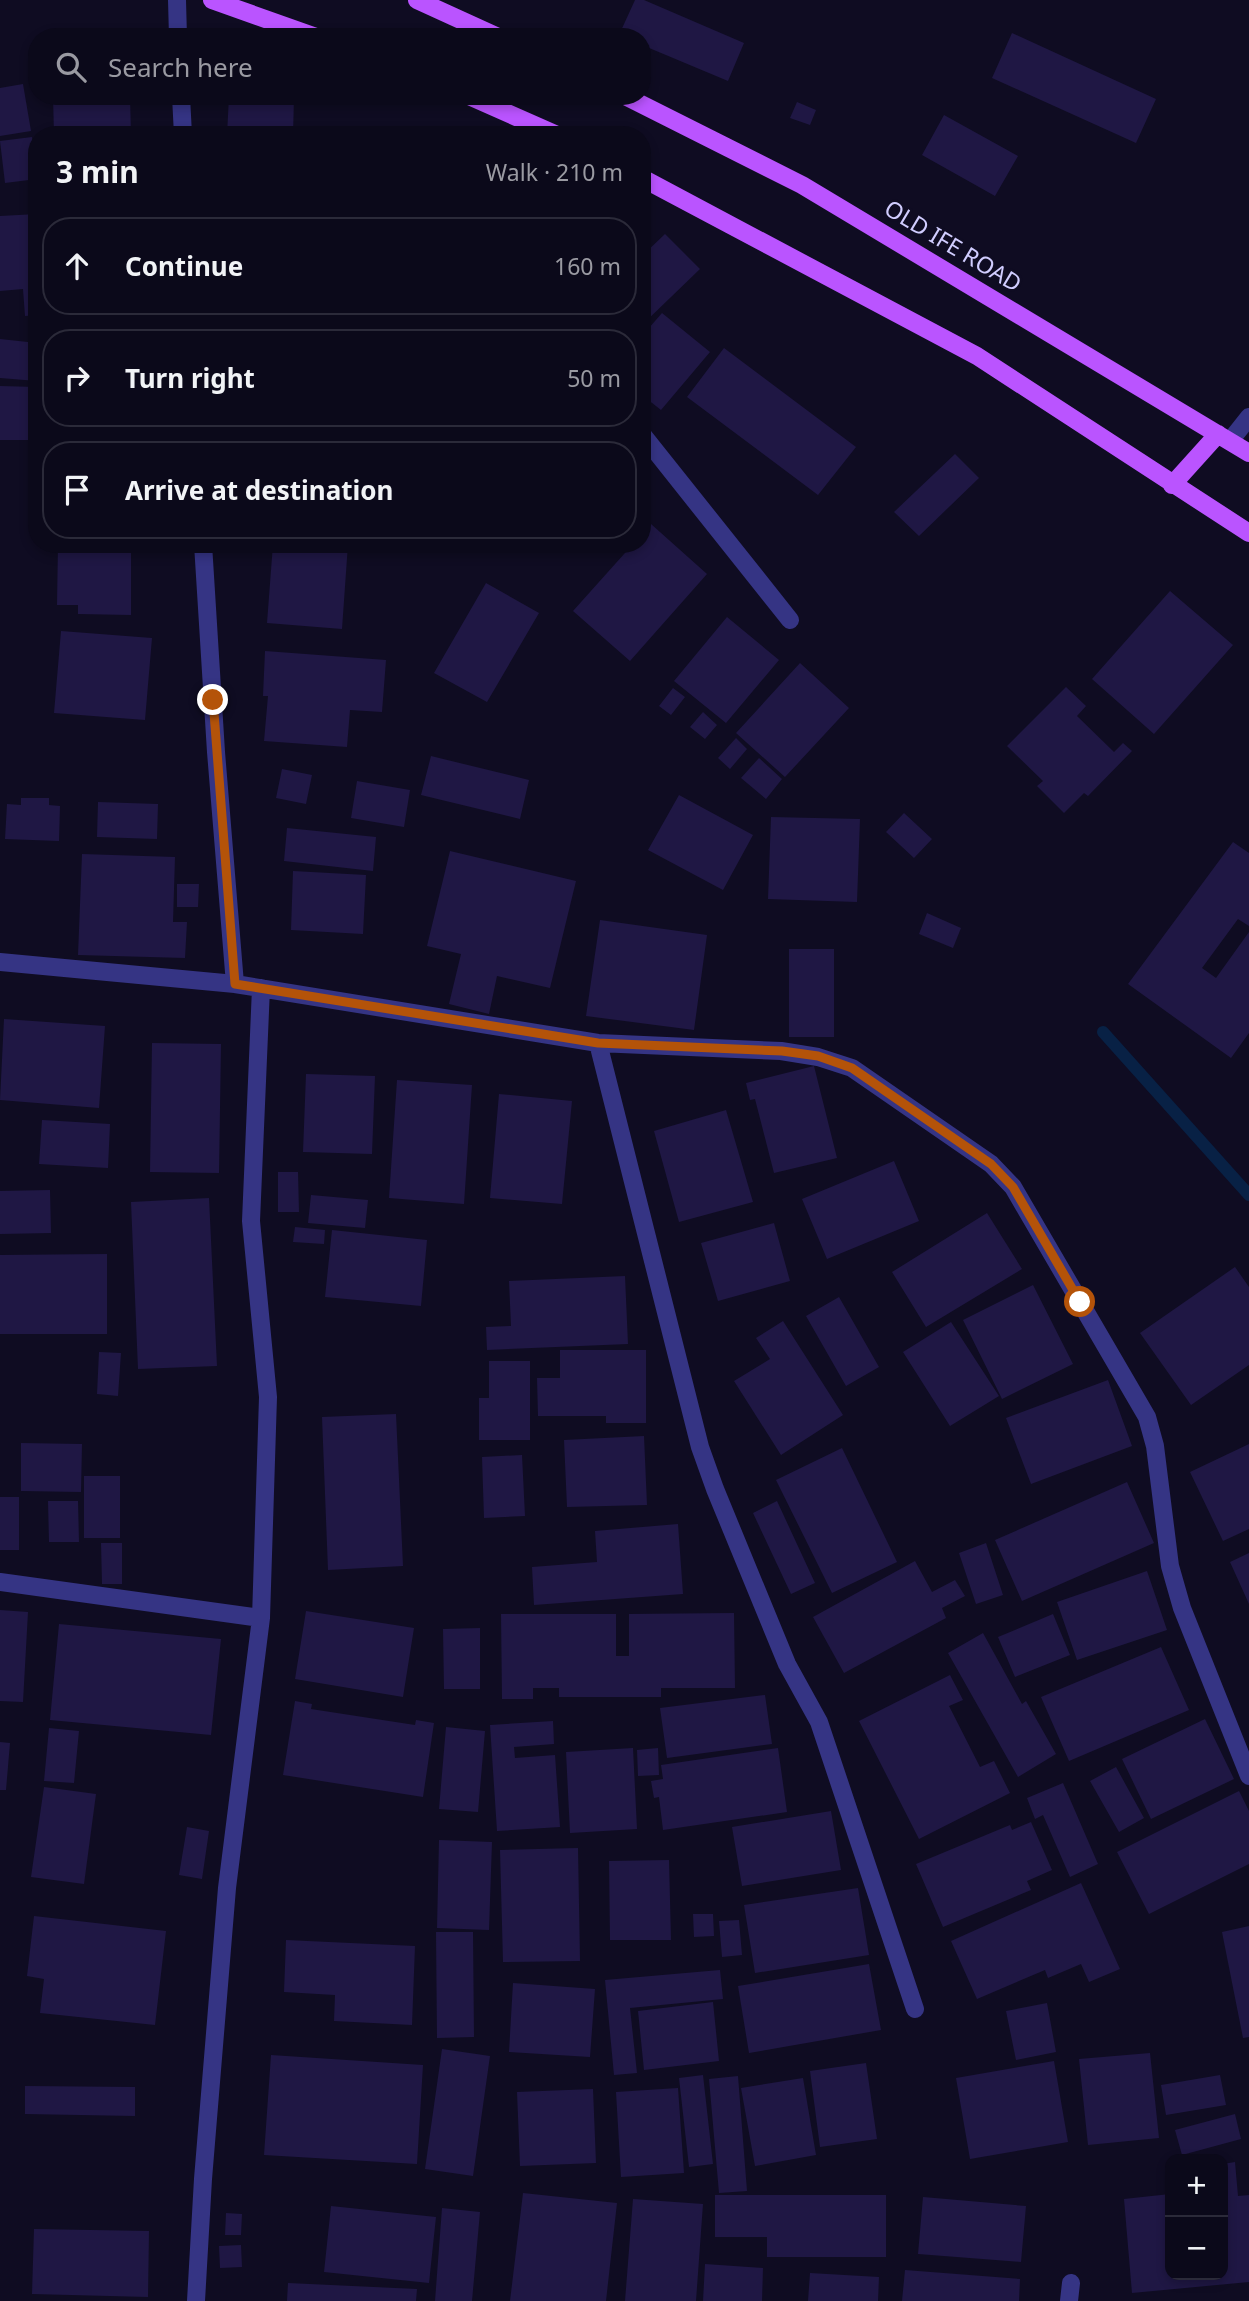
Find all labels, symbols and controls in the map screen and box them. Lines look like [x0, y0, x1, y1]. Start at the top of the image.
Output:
search box [28, 28, 651, 105]
icon: search [52, 48, 90, 86]
text: Search here [108, 49, 253, 85]
text: 3 min [56, 151, 139, 192]
text: Walk · 210 m [486, 156, 623, 188]
street label: OLD IFE ROAD [879, 192, 1028, 299]
icon: ahead [58, 247, 96, 285]
text: Continue [125, 248, 243, 284]
text: 160 m [554, 250, 621, 282]
icon: right [58, 359, 96, 397]
text: Turn right [125, 360, 255, 396]
text: 50 m [567, 362, 621, 394]
icon: arrive [58, 471, 96, 509]
text: Arrive at destination [125, 472, 394, 508]
route end [197, 684, 228, 715]
route start [1064, 1286, 1095, 1317]
map controls [1165, 2154, 1228, 2280]
button: + [1165, 2154, 1228, 2217]
button: − [1165, 2217, 1228, 2280]

